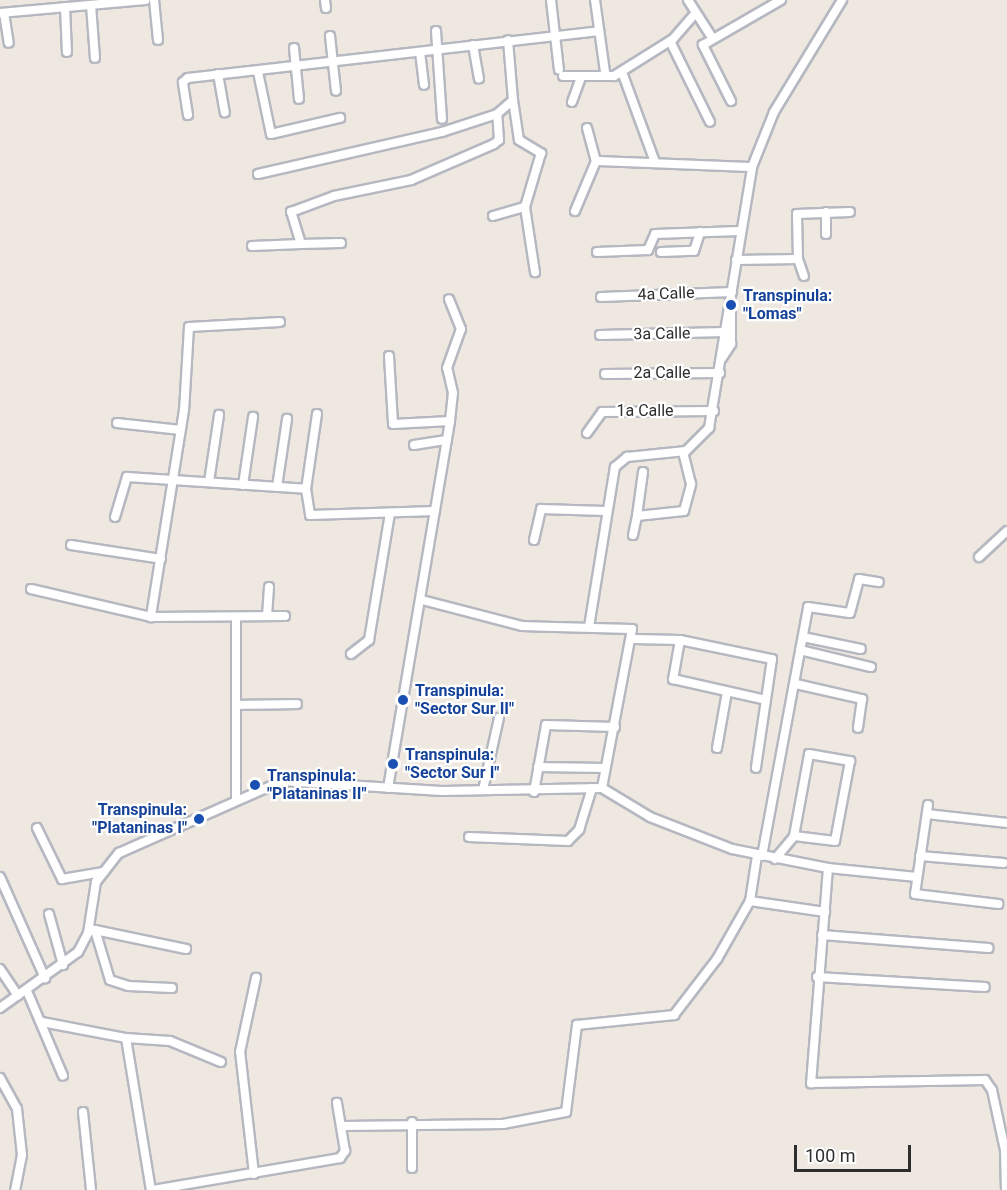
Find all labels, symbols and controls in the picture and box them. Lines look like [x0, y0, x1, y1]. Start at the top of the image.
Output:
street label: 4a Calle [637, 283, 695, 305]
place label: Transpinula: "Lomas" [743, 286, 832, 324]
marker: Transpinula: "Lomas" [724, 298, 738, 312]
street label: 3a Calle [633, 324, 691, 344]
street label: 2a Calle [633, 363, 691, 383]
street label: 1a Calle [616, 401, 674, 421]
place label: Transpinula: "Sector Sur II" [415, 681, 514, 719]
marker: Transpinula: "Sector Sur II" [396, 693, 410, 707]
place label: Transpinula: "Sector Sur I" [405, 745, 499, 783]
marker: Transpinula: "Sector Sur I" [386, 757, 400, 771]
place label: Transpinula: "Plataninas II" [267, 766, 367, 804]
marker: Transpinula: "Plataninas II" [248, 778, 262, 792]
place label: Transpinula: "Plataninas I" [92, 800, 187, 838]
marker: Transpinula: "Plataninas I" [192, 812, 206, 826]
scale bar [797, 1133, 914, 1171]
text: 100 m [805, 1145, 856, 1166]

